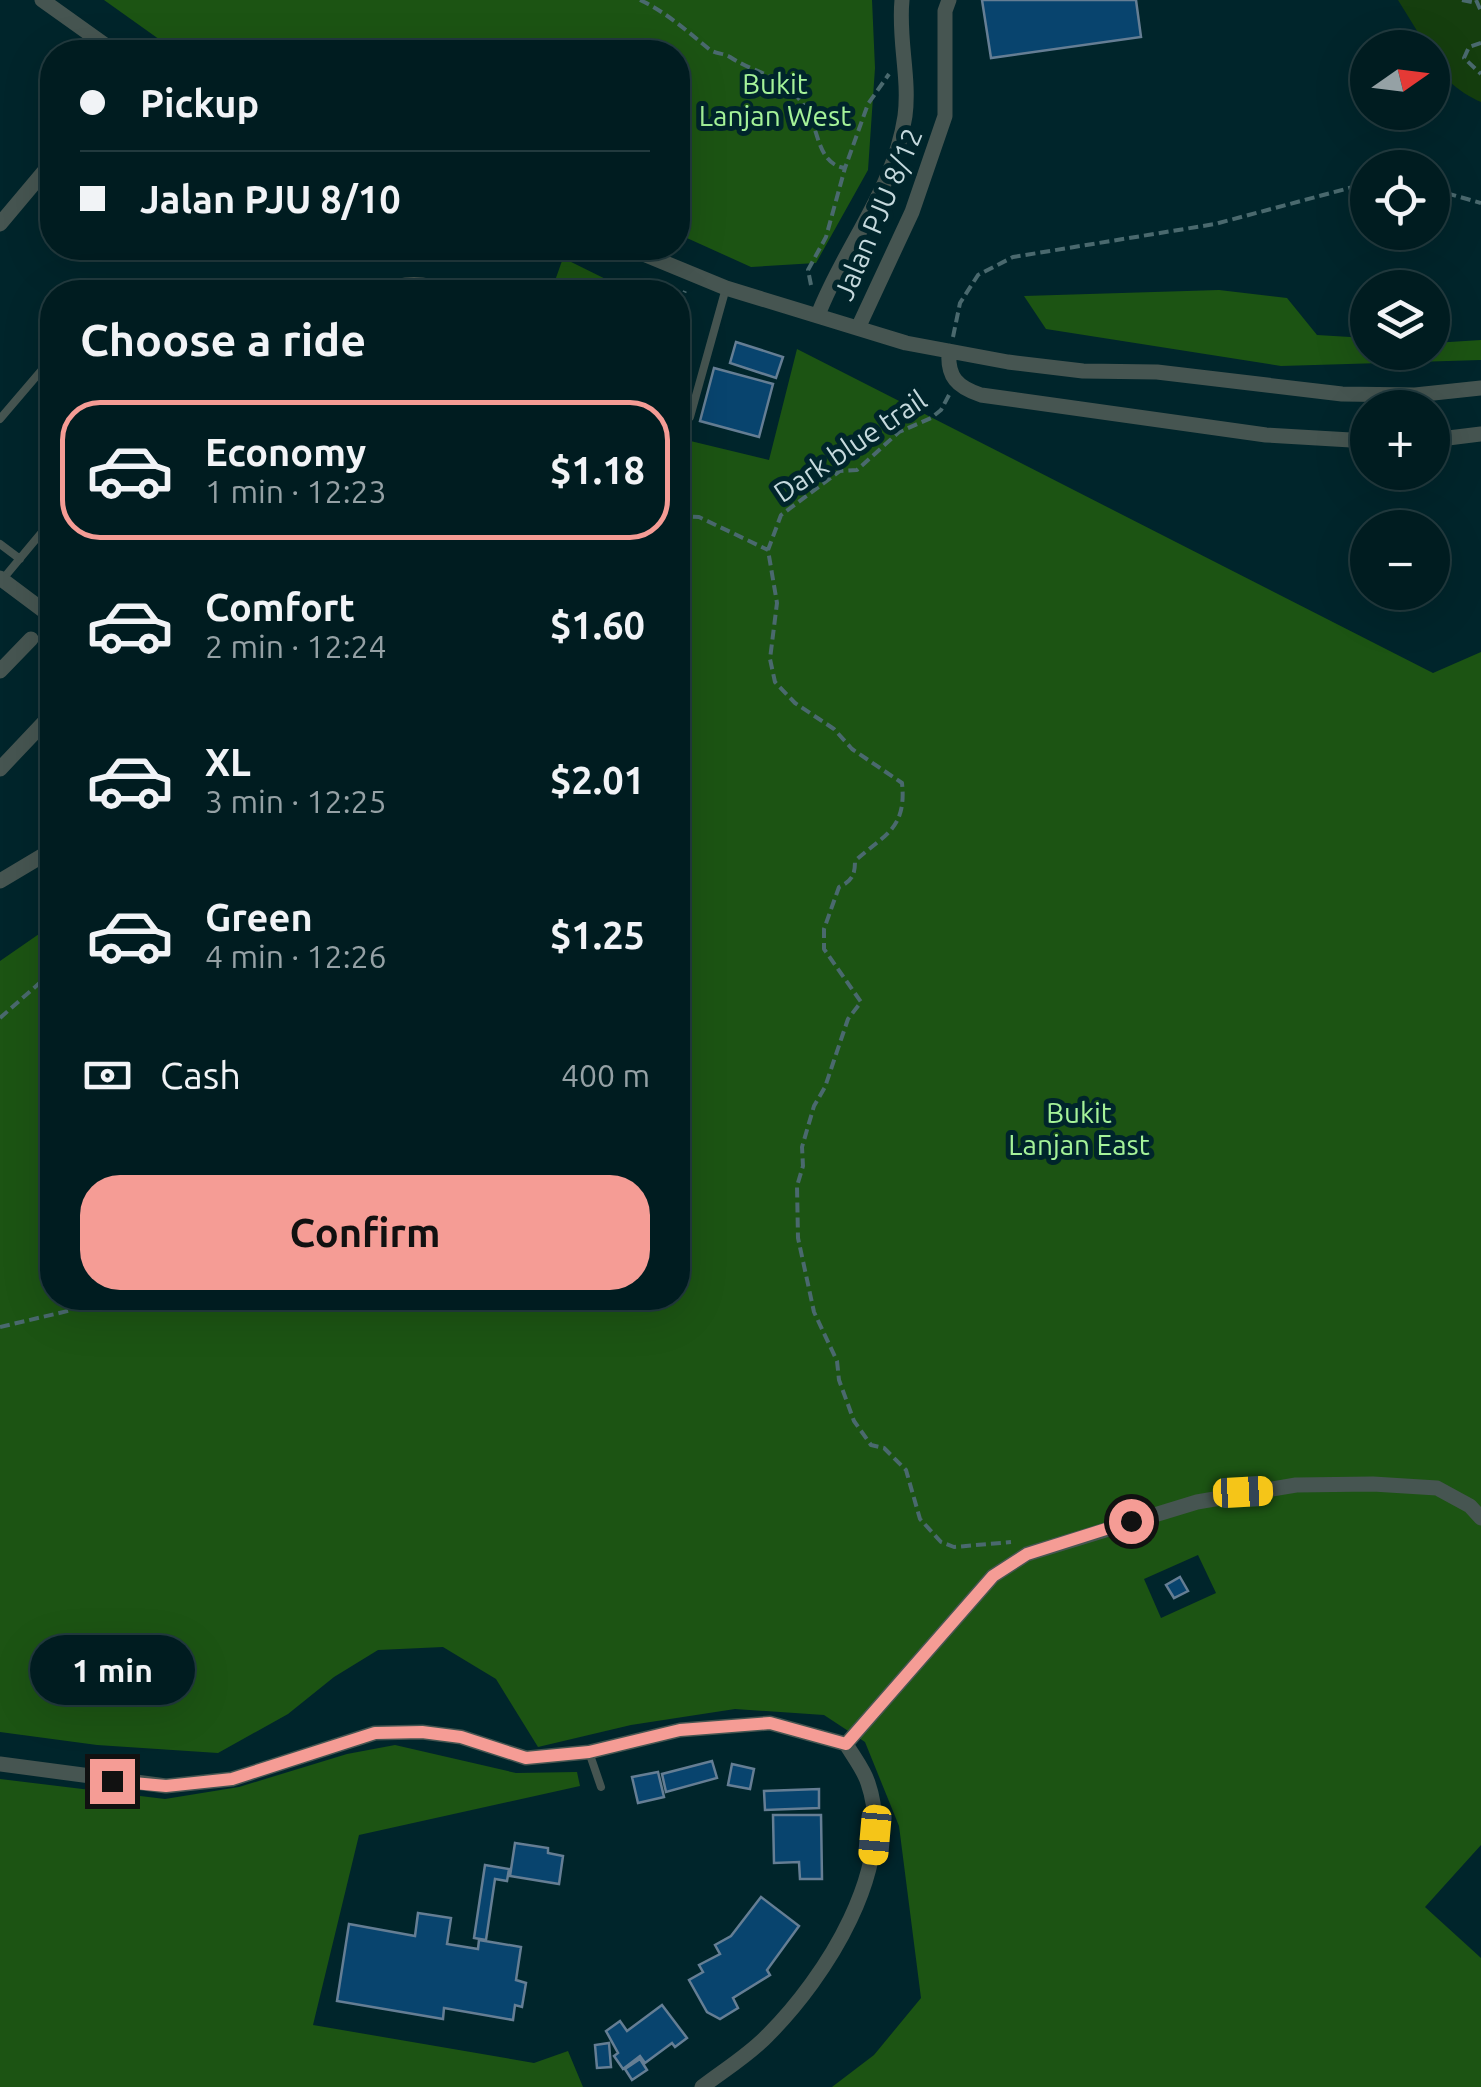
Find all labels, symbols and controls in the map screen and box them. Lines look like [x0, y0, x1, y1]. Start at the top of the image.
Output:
north arrow [1350, 30, 1450, 130]
map controls [1350, 30, 1450, 610]
park label: Bukit Lanjan West [699, 68, 851, 131]
text: Pickup [140, 82, 259, 124]
street label: Jalan PJU 8/12 [827, 123, 928, 304]
button: locate [1350, 150, 1450, 250]
text: Jalan PJU 8/10 [140, 178, 401, 220]
button: layers [1350, 270, 1450, 370]
text: Choose a ride [80, 314, 366, 365]
street label: Dark blue trail [768, 383, 932, 508]
button: + [1350, 390, 1450, 490]
icon: car [85, 425, 175, 515]
text: Economy [205, 431, 366, 473]
text: $1.18 [550, 449, 645, 491]
text: 1 min · 12:23 [205, 473, 387, 509]
button: − [1350, 510, 1450, 610]
icon: car [85, 580, 175, 670]
text: Comfort [205, 586, 355, 628]
text: $1.60 [550, 604, 645, 646]
text: 2 min · 12:24 [205, 628, 387, 664]
icon: car [85, 735, 175, 825]
text: XL [205, 741, 251, 783]
text: $2.01 [550, 759, 645, 801]
text: 3 min · 12:25 [205, 783, 387, 819]
icon: car [85, 890, 175, 980]
text: Green [205, 896, 313, 938]
text: $1.25 [550, 914, 645, 956]
text: 4 min · 12:26 [205, 938, 387, 974]
icon: cash [80, 1048, 135, 1103]
text: Cash [160, 1054, 241, 1096]
text: 400 m [561, 1057, 650, 1093]
park label: Bukit Lanjan East [1008, 1097, 1150, 1160]
button: Confirm [80, 1175, 650, 1290]
car [1212, 1475, 1274, 1509]
route start [1109, 1499, 1154, 1544]
callout: 1 min [29, 1636, 194, 1706]
text: 1 min [72, 1652, 153, 1688]
route end [90, 1759, 135, 1804]
car [857, 1804, 893, 1866]

